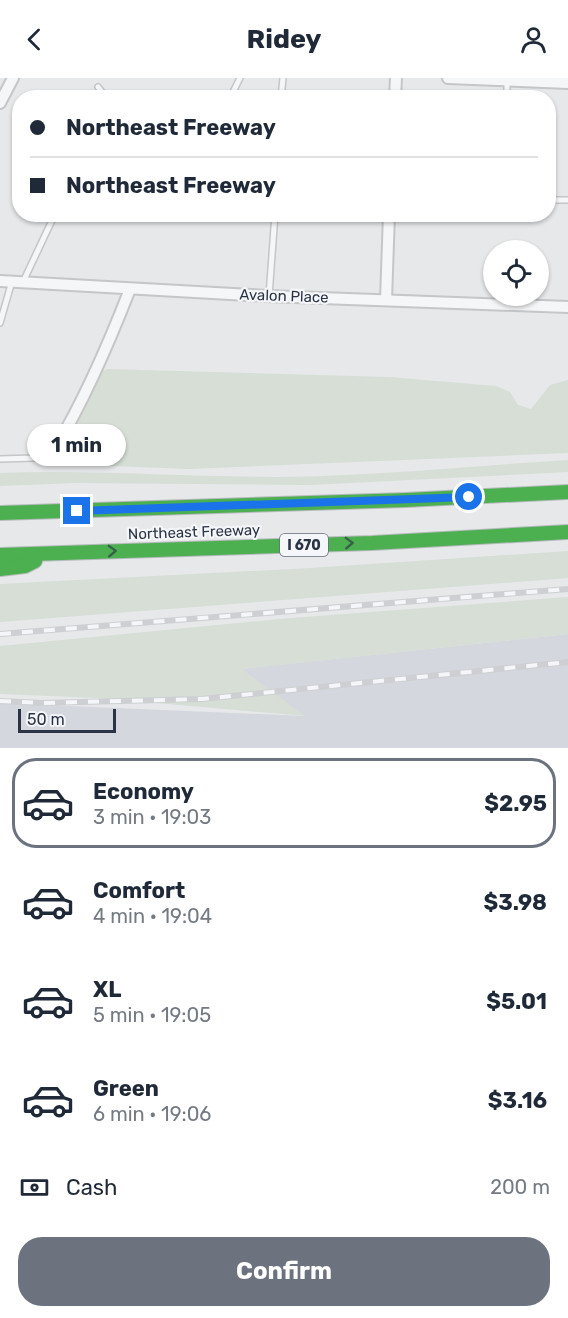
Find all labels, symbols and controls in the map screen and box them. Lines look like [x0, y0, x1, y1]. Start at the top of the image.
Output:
icon: back [18, 23, 51, 56]
text: Ridey [247, 23, 321, 55]
icon: person [517, 23, 550, 56]
text: Northeast Freeway [66, 114, 276, 141]
text: Northeast Freeway [66, 172, 276, 199]
map controls [483, 240, 549, 306]
button: locate [483, 240, 549, 306]
street label: Avalon Place [239, 285, 329, 307]
callout: 1 min [28, 424, 127, 466]
text: 1 min [51, 433, 102, 457]
route start [455, 483, 482, 510]
route end [63, 497, 90, 524]
street label: Northeast Freeway [127, 521, 261, 543]
road number: I 670 [280, 534, 328, 556]
one-way arrow [344, 537, 353, 550]
one-way arrow [107, 545, 116, 557]
scale bar [18, 706, 116, 734]
text: 50 m [27, 710, 65, 729]
icon: car [21, 776, 75, 830]
text: Economy [93, 778, 194, 805]
text: $2.95 [484, 790, 547, 817]
text: 3 min · 19:03 [93, 805, 211, 829]
icon: car [21, 875, 75, 929]
text: Comfort [93, 877, 185, 904]
text: $3.98 [483, 889, 547, 916]
text: 4 min · 19:04 [93, 904, 212, 928]
icon: car [21, 974, 75, 1028]
text: XL [93, 976, 121, 1003]
text: $5.01 [486, 988, 547, 1015]
text: 5 min · 19:05 [93, 1003, 211, 1027]
icon: car [21, 1073, 75, 1127]
text: Green [93, 1075, 159, 1102]
text: $3.16 [488, 1087, 547, 1114]
text: 6 min · 19:06 [93, 1102, 211, 1126]
icon: cash [18, 1171, 51, 1204]
text: Cash [66, 1174, 117, 1201]
text: 200 m [490, 1175, 550, 1199]
button: Confirm [18, 1237, 550, 1306]

